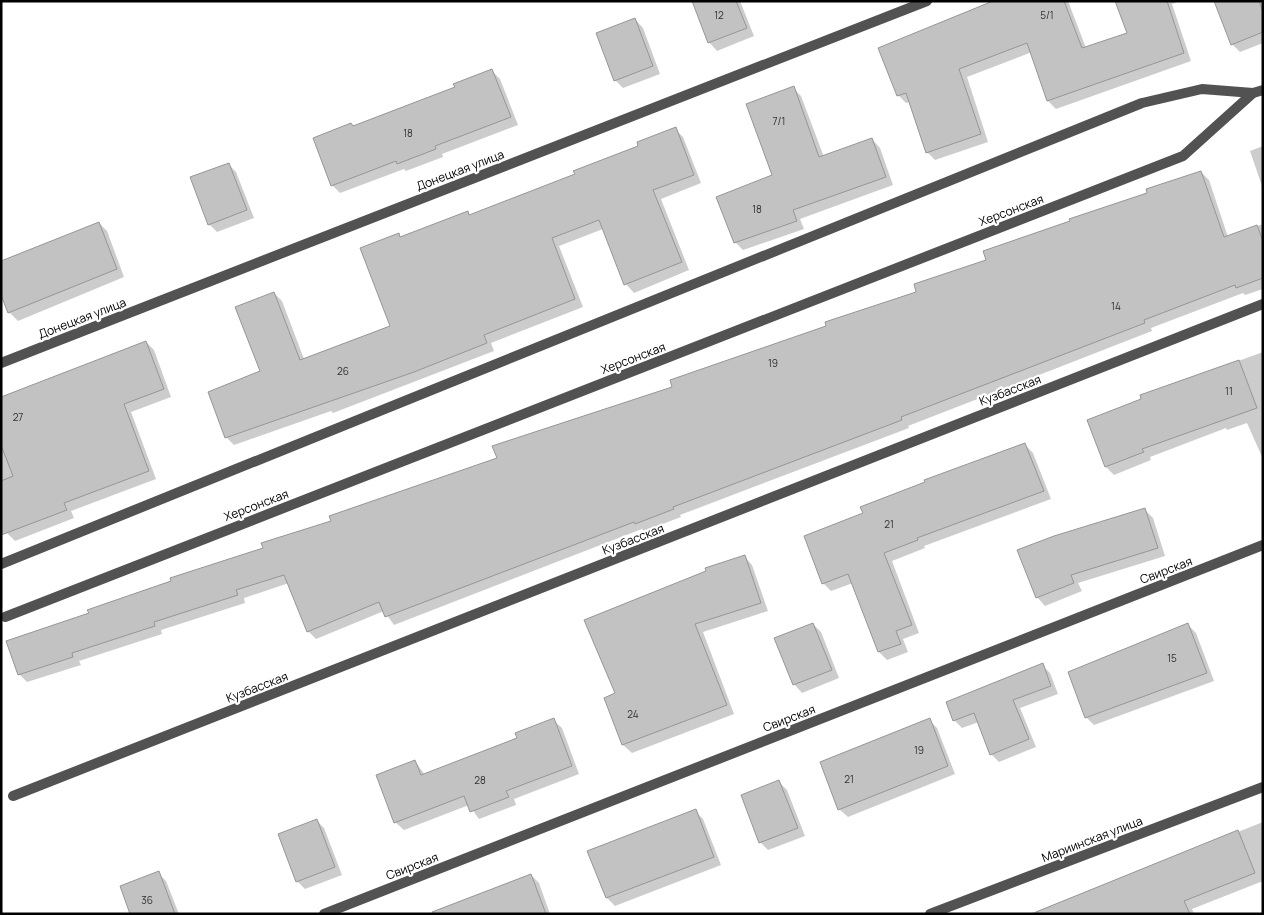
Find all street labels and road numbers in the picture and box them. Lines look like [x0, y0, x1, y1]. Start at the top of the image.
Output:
street label: Донецкая улица [414, 145, 506, 195]
street label: Херсонская [976, 190, 1046, 230]
street label: Донецкая улица [36, 293, 128, 343]
street label: Херсонская [598, 338, 668, 378]
street label: Кузбасская [977, 370, 1043, 410]
street label: Херсонская [221, 485, 291, 525]
street label: Кузбасская [600, 519, 666, 559]
street label: Свирская [1137, 552, 1195, 588]
street label: Кузбасская [224, 667, 290, 707]
street label: Свирская [760, 700, 818, 736]
street label: Мариинская улица [1039, 812, 1145, 866]
street label: Свирская [383, 848, 441, 884]

